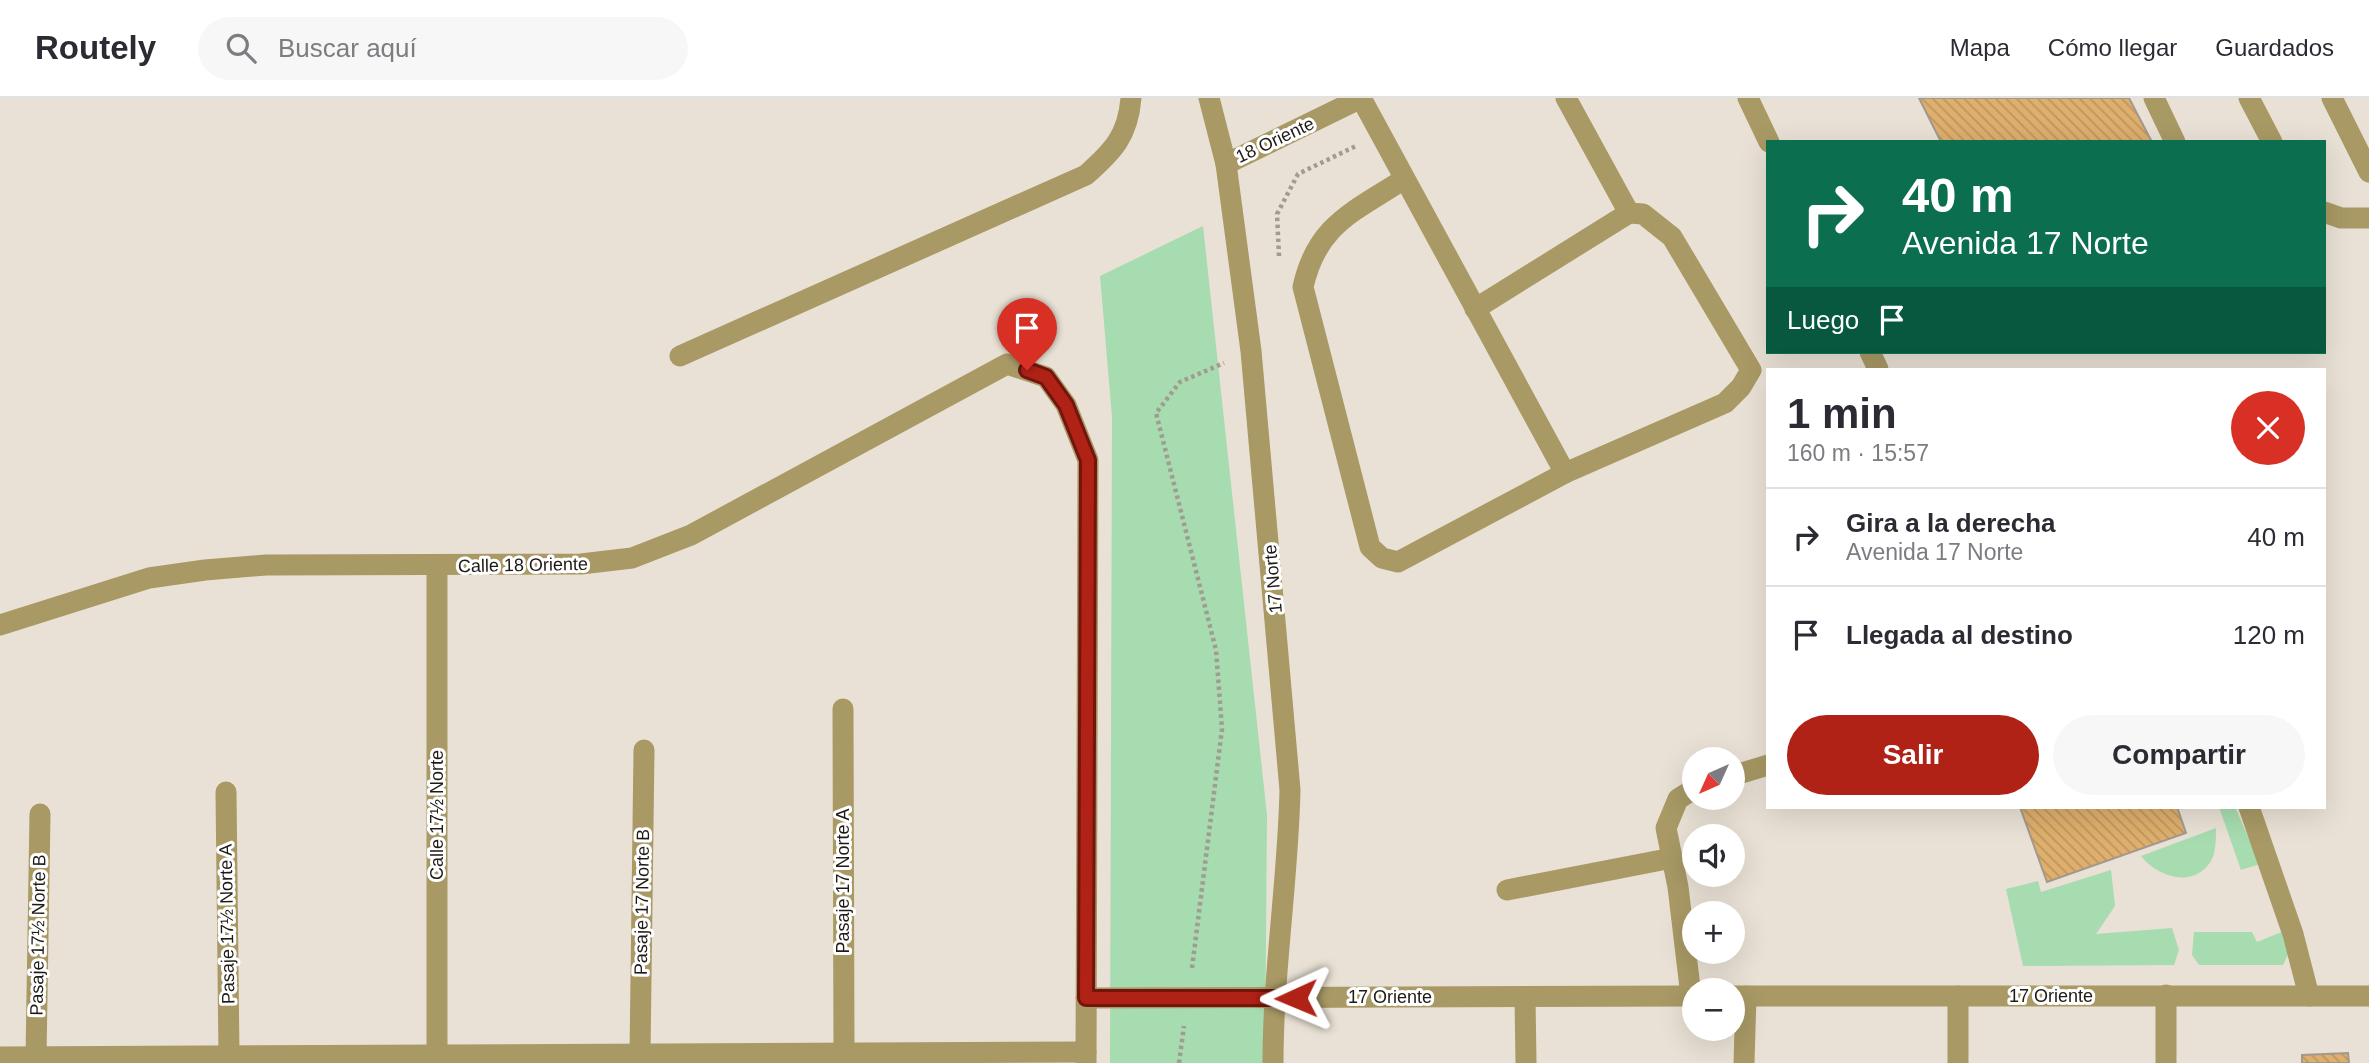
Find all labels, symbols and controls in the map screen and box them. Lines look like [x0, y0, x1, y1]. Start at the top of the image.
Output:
search box [198, 17, 688, 80]
text: Routely [35, 29, 156, 66]
icon: search [222, 29, 260, 67]
text: Buscar aquí [278, 33, 417, 63]
text: Mapa [1950, 34, 2010, 61]
text: Cómo llegar [2048, 34, 2177, 61]
text: Guardados [2215, 34, 2334, 61]
street label: 18 Oriente [1233, 113, 1317, 167]
icon: right [1787, 168, 1878, 259]
text: 40 m [1902, 168, 2014, 222]
text: Avenida 17 Norte [1902, 225, 2149, 261]
pin [997, 298, 1057, 370]
icon: arrive [1873, 301, 1911, 339]
text: Luego [1787, 305, 1859, 335]
icon: arrive [1008, 309, 1046, 347]
text: 1 min [1787, 390, 1897, 437]
button: close [2231, 391, 2305, 465]
text: 160 m · 15:57 [1787, 440, 1929, 466]
text: Gira a la derecha [1846, 508, 2056, 538]
icon: right [1787, 518, 1825, 556]
text: 40 m [2247, 522, 2305, 552]
text: Avenida 17 Norte [1846, 539, 2023, 565]
street label: 17 Norte [1260, 544, 1286, 614]
street label: Calle 18 Oriente [458, 554, 588, 576]
icon: arrive [1787, 616, 1825, 654]
text: Llegada al destino [1846, 620, 2073, 650]
text: 120 m [2233, 620, 2305, 650]
button: Salir [1787, 715, 2039, 795]
button: Compartir [2053, 715, 2305, 795]
north arrow [1682, 747, 1745, 810]
map controls [1682, 747, 1745, 1041]
street label: Calle 17½ Norte [427, 750, 447, 880]
street label: Pasaje 17 Norte A [833, 808, 853, 954]
button: sound [1682, 824, 1745, 887]
street label: Pasaje 17 Norte B [631, 829, 653, 975]
street label: Pasaje 17½ Norte A [216, 844, 238, 1004]
street label: Pasaje 17½ Norte B [27, 854, 49, 1016]
button: + [1682, 901, 1745, 964]
position arrow [1259, 961, 1333, 1035]
button: − [1682, 978, 1745, 1041]
street label: 17 Oriente [2009, 986, 2093, 1006]
street label: 17 Oriente [1348, 987, 1432, 1007]

